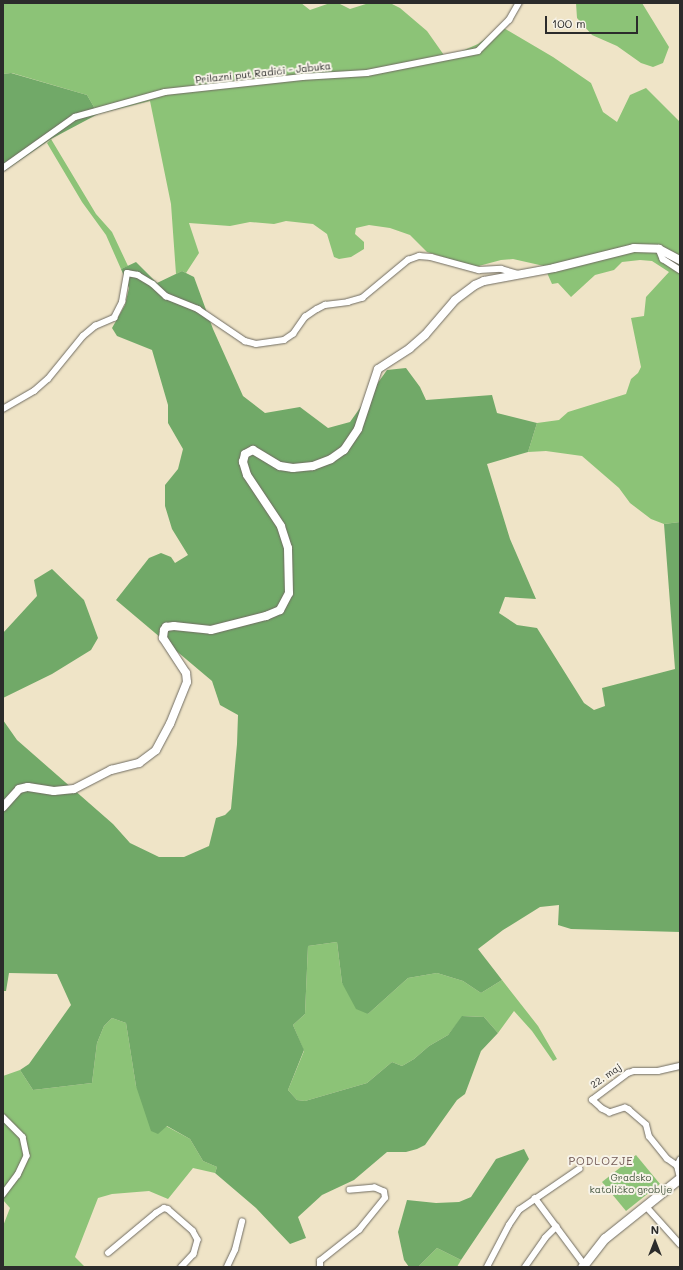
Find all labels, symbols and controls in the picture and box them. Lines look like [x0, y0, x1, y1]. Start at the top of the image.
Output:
scale bar [547, 8, 640, 34]
text: 100 m [552, 15, 586, 31]
street label: Prilazni put Radići - Jabuka [195, 60, 331, 86]
street label: 22. maj [588, 1061, 624, 1091]
district label: PODLOZJE [568, 1154, 634, 1168]
park label: Gradsko katoličko groblje [590, 1171, 672, 1194]
north arrow [635, 1222, 675, 1262]
text: N [651, 1222, 659, 1237]

